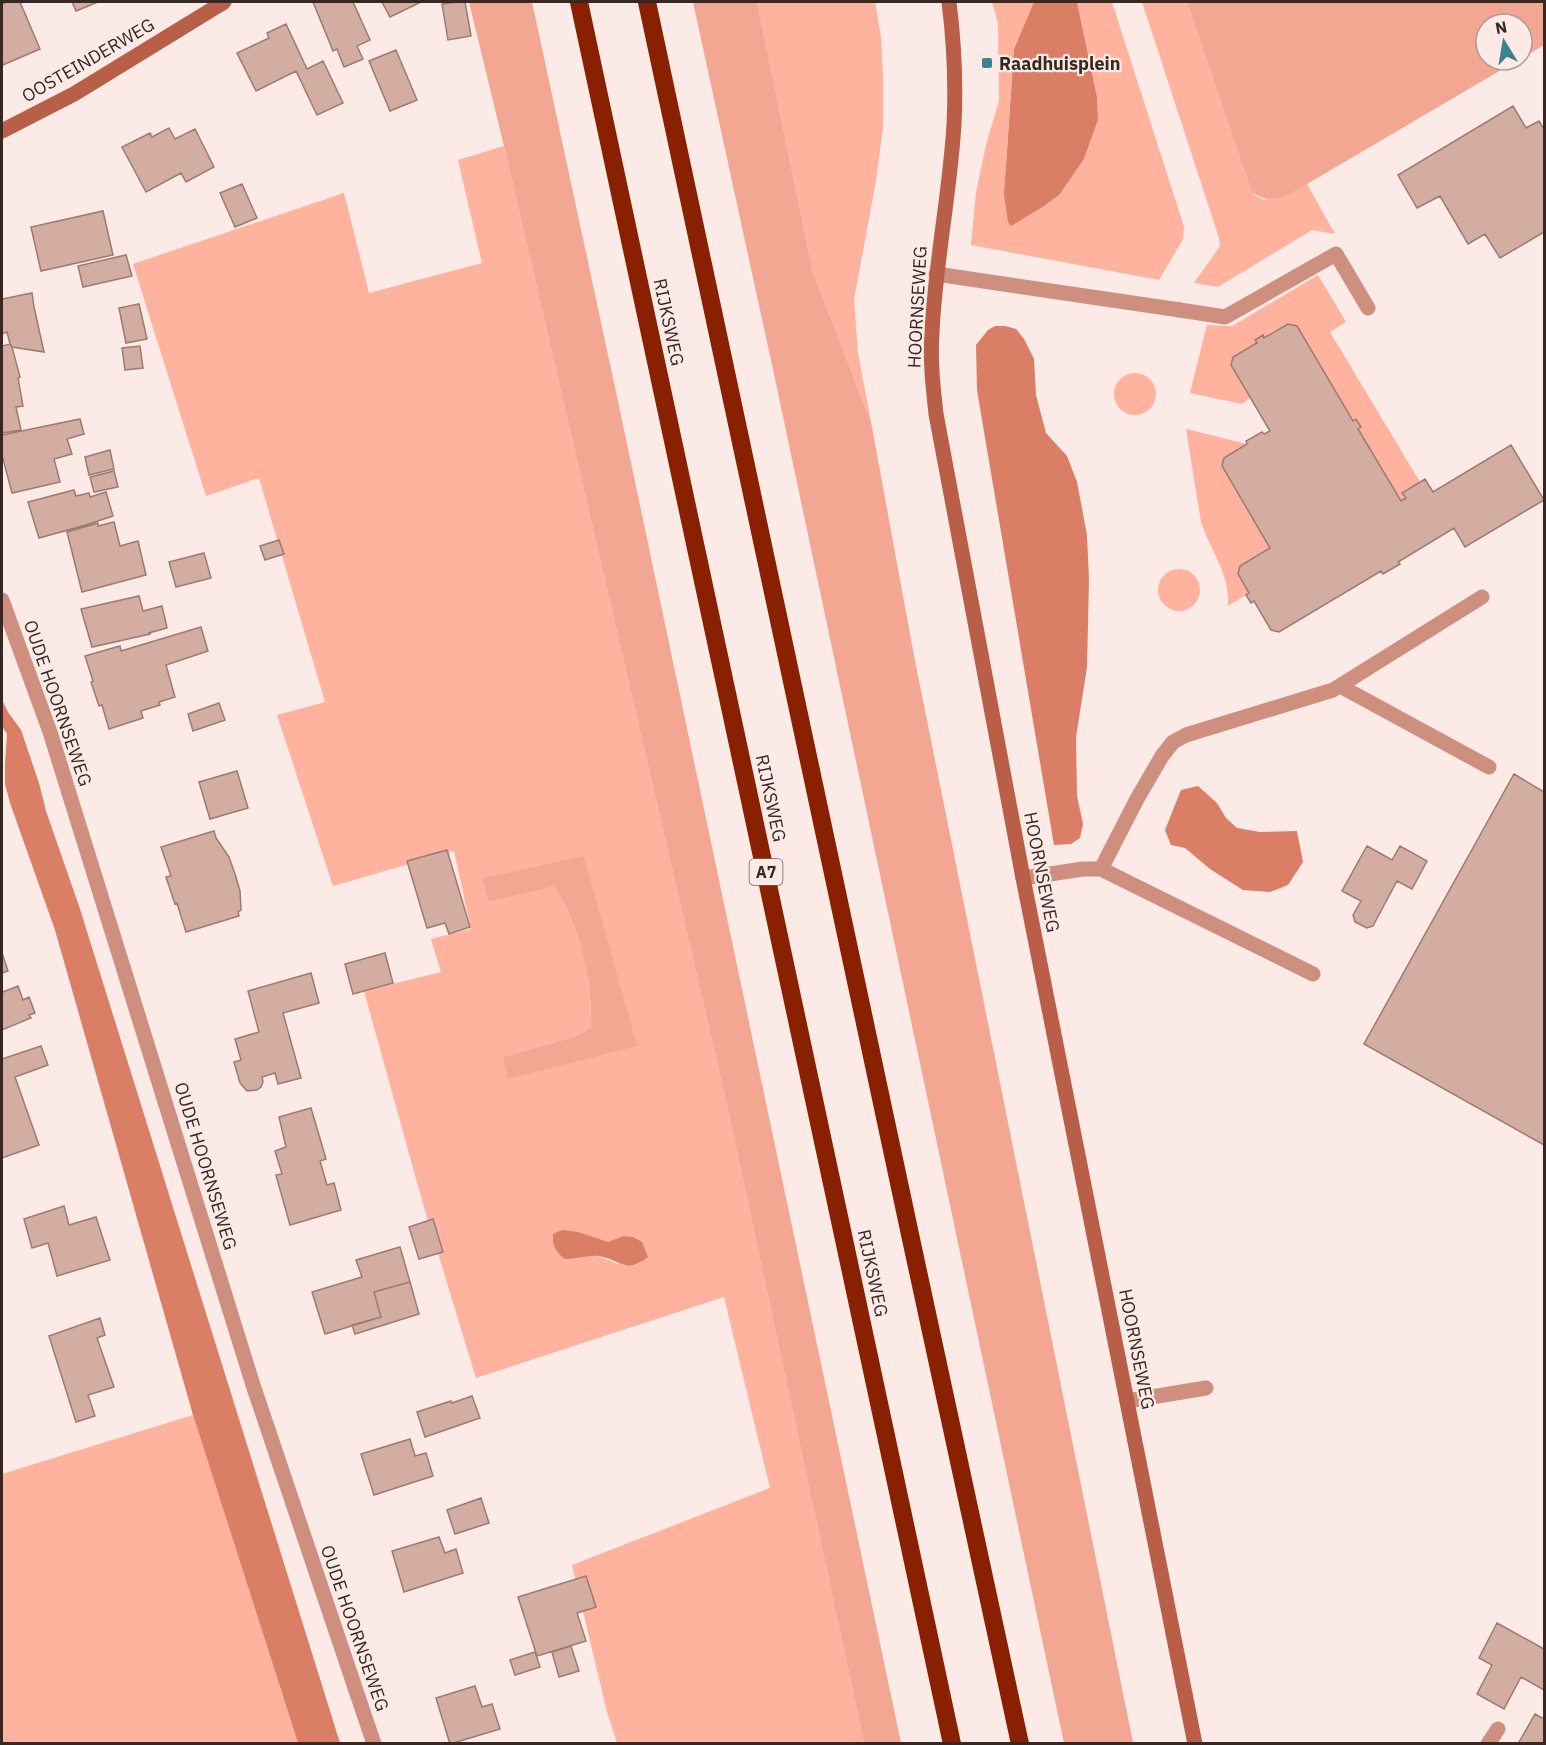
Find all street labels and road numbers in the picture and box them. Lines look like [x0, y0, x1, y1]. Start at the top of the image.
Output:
street label: OOSTEINDERWEG [18, 13, 158, 107]
street label: HOORNSEWEG [902, 245, 932, 369]
street label: RIJKSWEG [649, 276, 689, 368]
street label: OUDE HOORNSEWEG [19, 617, 97, 789]
street label: RIJKSWEG [751, 752, 791, 844]
street label: HOORNSEWEG [1019, 810, 1065, 934]
road number: A7 [750, 859, 783, 885]
street label: OUDE HOORNSEWEG [170, 1079, 242, 1253]
street label: RIJKSWEG [853, 1227, 893, 1319]
street label: HOORNSEWEG [1114, 1287, 1160, 1411]
street label: OUDE HOORNSEWEG [316, 1542, 394, 1714]

